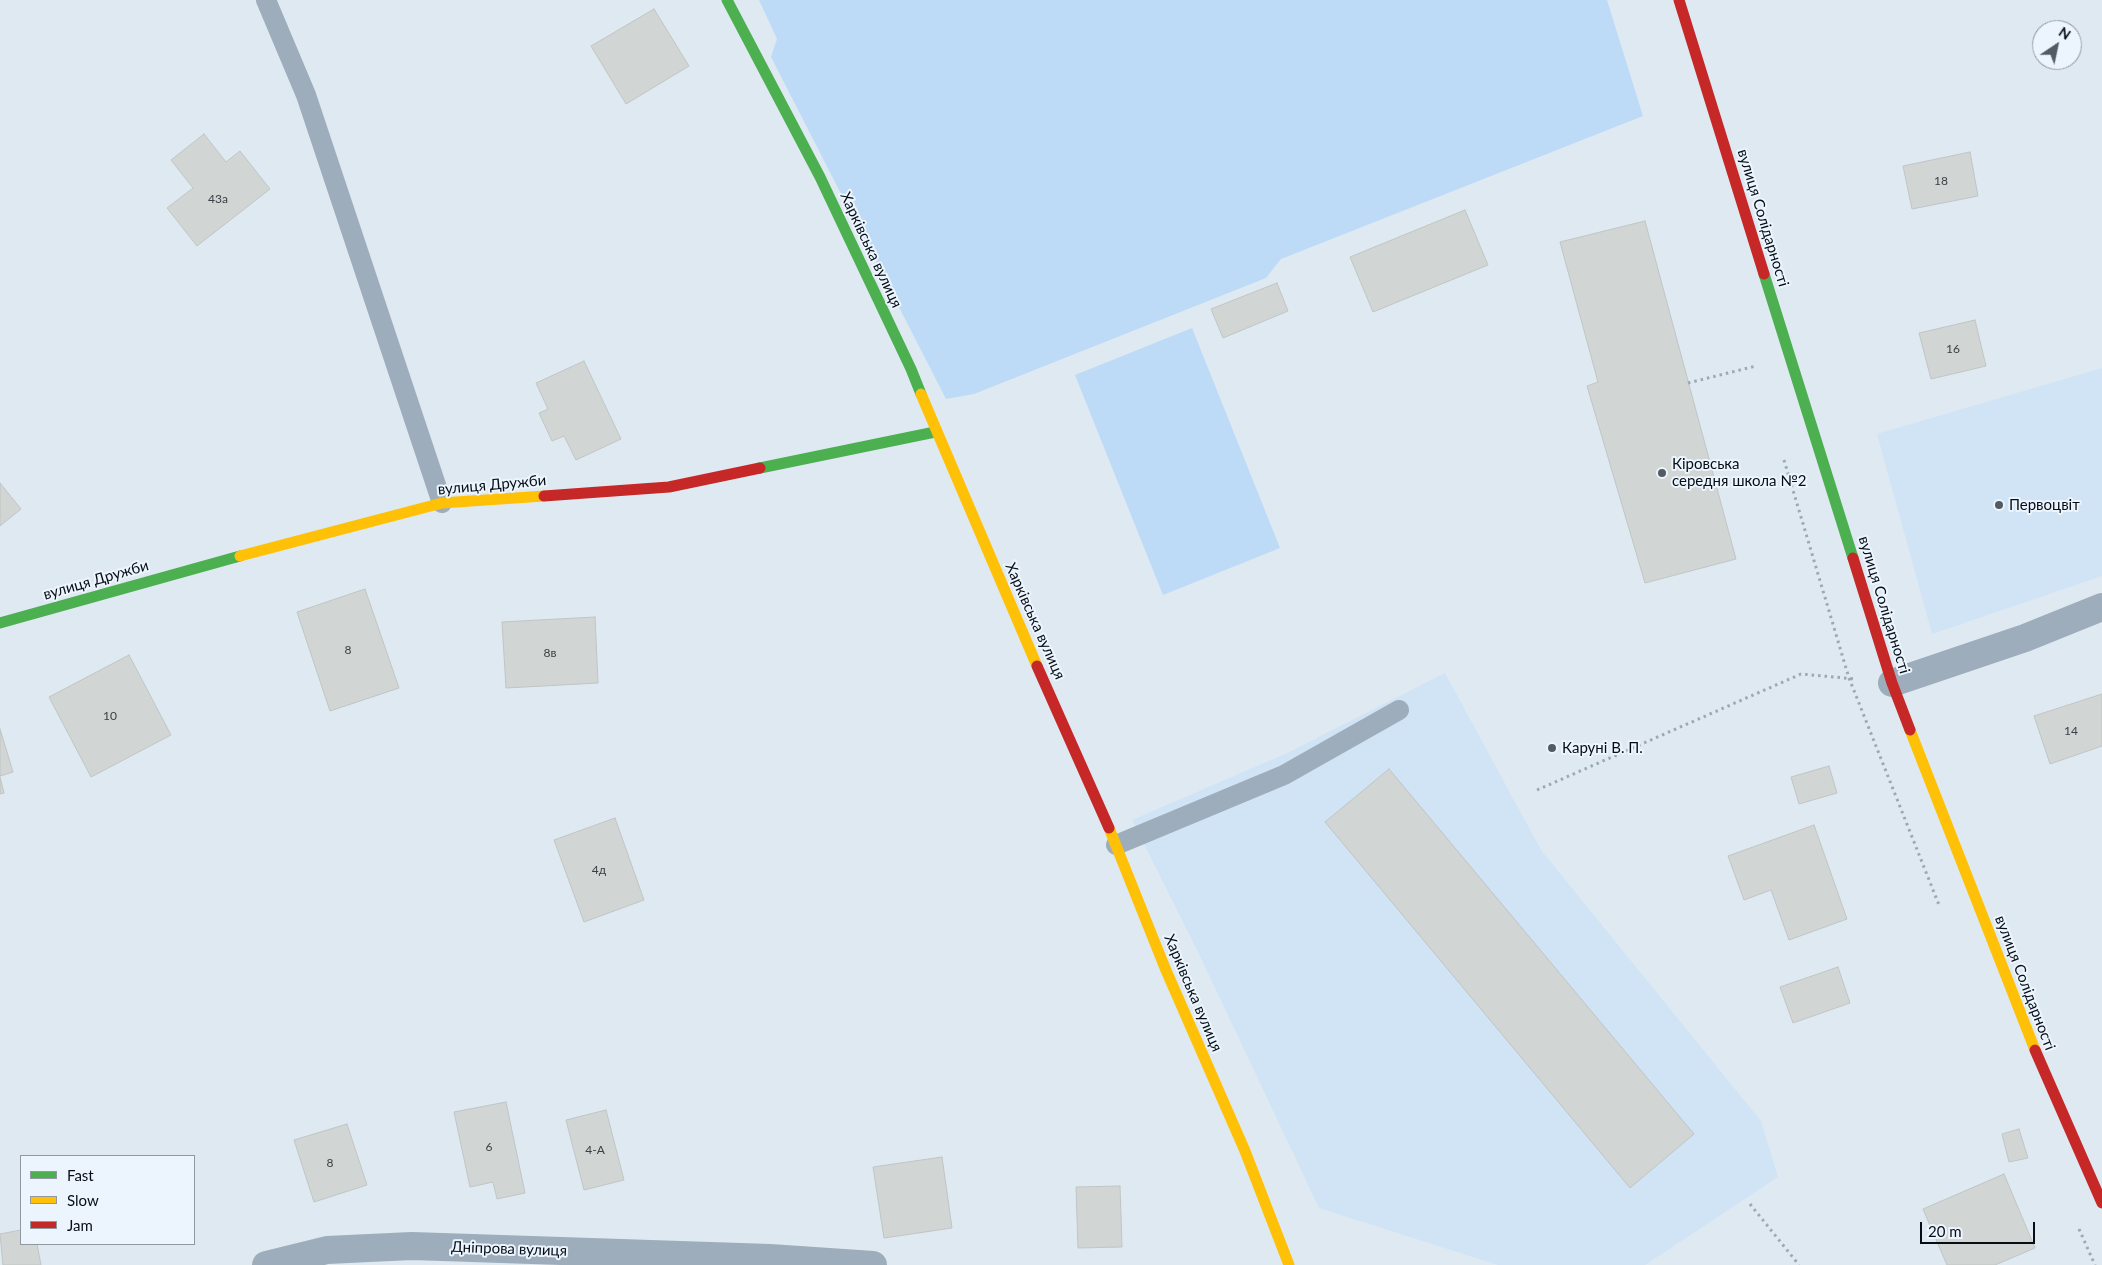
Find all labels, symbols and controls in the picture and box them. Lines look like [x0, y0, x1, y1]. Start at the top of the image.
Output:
north arrow [2032, 20, 2082, 70]
text: N [2056, 23, 2074, 43]
street label: вулиця Солідарності [1733, 147, 1793, 289]
house number: 18 [1934, 174, 1948, 188]
street label: Харківська вулиця [836, 189, 906, 311]
house number: 43а [208, 192, 228, 206]
house number: 16 [1946, 342, 1960, 356]
place label: Кіровська середня школа №2 [1672, 455, 1806, 490]
marker: Кіровська середня школа №2 [1656, 467, 1668, 479]
street label: вулиця Дружби [437, 471, 547, 499]
place label: Первоцвіт [2009, 496, 2080, 514]
marker: Первоцвіт [1993, 499, 2005, 511]
street label: вулиця Солідарності [1854, 534, 1914, 676]
street label: вулиця Дружби [41, 556, 151, 604]
street label: Харківська вулиця [1001, 560, 1069, 682]
house number: 8 [345, 643, 351, 657]
house number: 8в [544, 646, 556, 660]
house number: 10 [103, 709, 117, 723]
house number: 14 [2064, 724, 2078, 738]
place label: Каруні В. П. [1562, 739, 1643, 757]
marker: Каруні В. П. [1546, 742, 1558, 754]
house number: 4д [592, 863, 606, 877]
street label: вулиця Солідарності [1991, 913, 2059, 1053]
street label: Харківська вулиця [1160, 932, 1226, 1054]
house number: 6 [486, 1140, 492, 1154]
house number: 4-А [585, 1143, 605, 1157]
legend [20, 1155, 195, 1245]
house number: 8 [327, 1156, 333, 1170]
text: Fast [67, 1166, 94, 1184]
text: Slow [67, 1191, 99, 1209]
scale bar [1922, 1212, 2037, 1244]
text: Jam [67, 1216, 93, 1234]
text: 20 m [1928, 1222, 1962, 1240]
street label: Дніпрова вулиця [451, 1238, 567, 1260]

